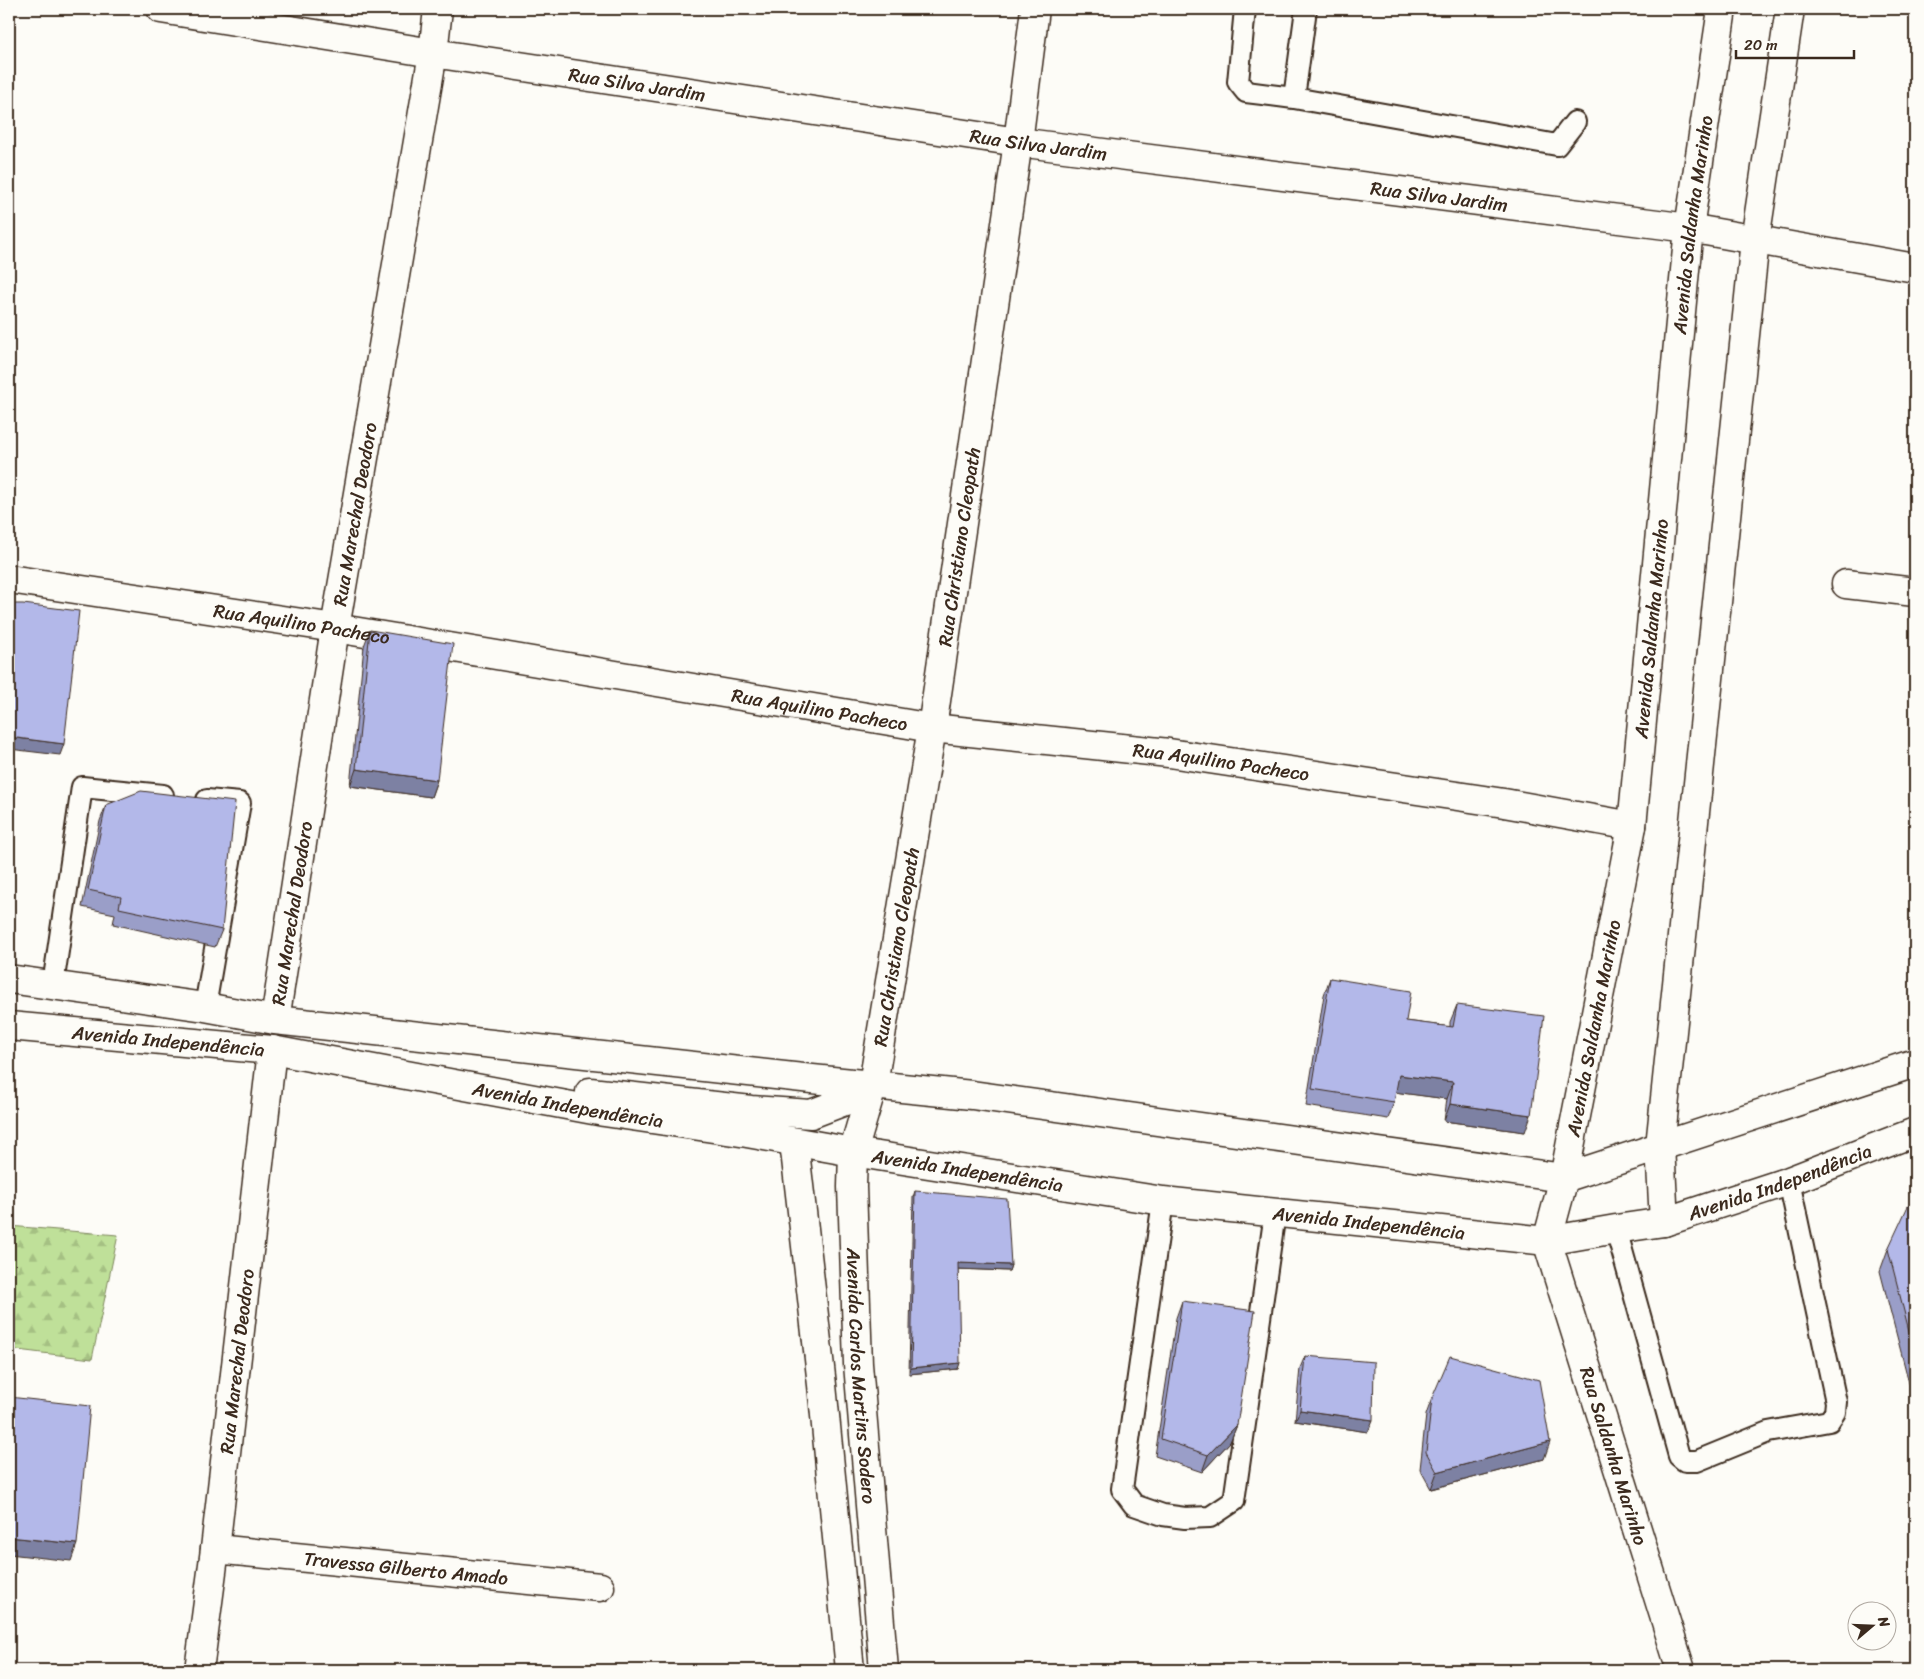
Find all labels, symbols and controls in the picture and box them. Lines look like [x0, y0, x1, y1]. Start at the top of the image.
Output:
scale bar [1736, 28, 1854, 60]
text: 20 m [1744, 32, 1778, 58]
street label: Rua Silva Jardim [566, 57, 708, 111]
street label: Avenida Saldanha Marinho [1662, 113, 1722, 337]
street label: Rua Silva Jardim [968, 118, 1109, 170]
street label: Rua Silva Jardim [1369, 171, 1510, 221]
street label: Rua Marechal Deodoro [322, 420, 386, 609]
street label: Rua Christiano Cleopath [928, 445, 990, 649]
street label: Avenida Saldanha Marinho [1624, 517, 1678, 741]
street label: Rua Aquilino Pacheco [211, 593, 392, 653]
street label: Rua Aquilino Pacheco [729, 678, 910, 740]
street label: Rua Aquilino Pacheco [1131, 733, 1312, 790]
street label: Rua Marechal Deodoro [261, 819, 322, 1008]
street label: Rua Christiano Cleopath [863, 845, 928, 1049]
street label: Avenida Saldanha Marinho [1556, 917, 1630, 1140]
street label: Avenida Independência [70, 1015, 266, 1066]
street label: Avenida Independência [469, 1071, 666, 1137]
street label: Avenida Independência [1683, 1134, 1877, 1230]
street label: Avenida Independência [869, 1139, 1066, 1202]
street label: Avenida Independência [1270, 1196, 1467, 1249]
street label: Avenida Carlos Martins Sodero [838, 1246, 886, 1506]
street label: Rua Marechal Deodoro [209, 1267, 263, 1456]
street label: Rua Saldanha Marinho [1571, 1362, 1658, 1550]
street label: Travessa Gilberto Amado [302, 1541, 510, 1594]
north arrow [1846, 1602, 1896, 1652]
text: N [1870, 1612, 1897, 1631]

